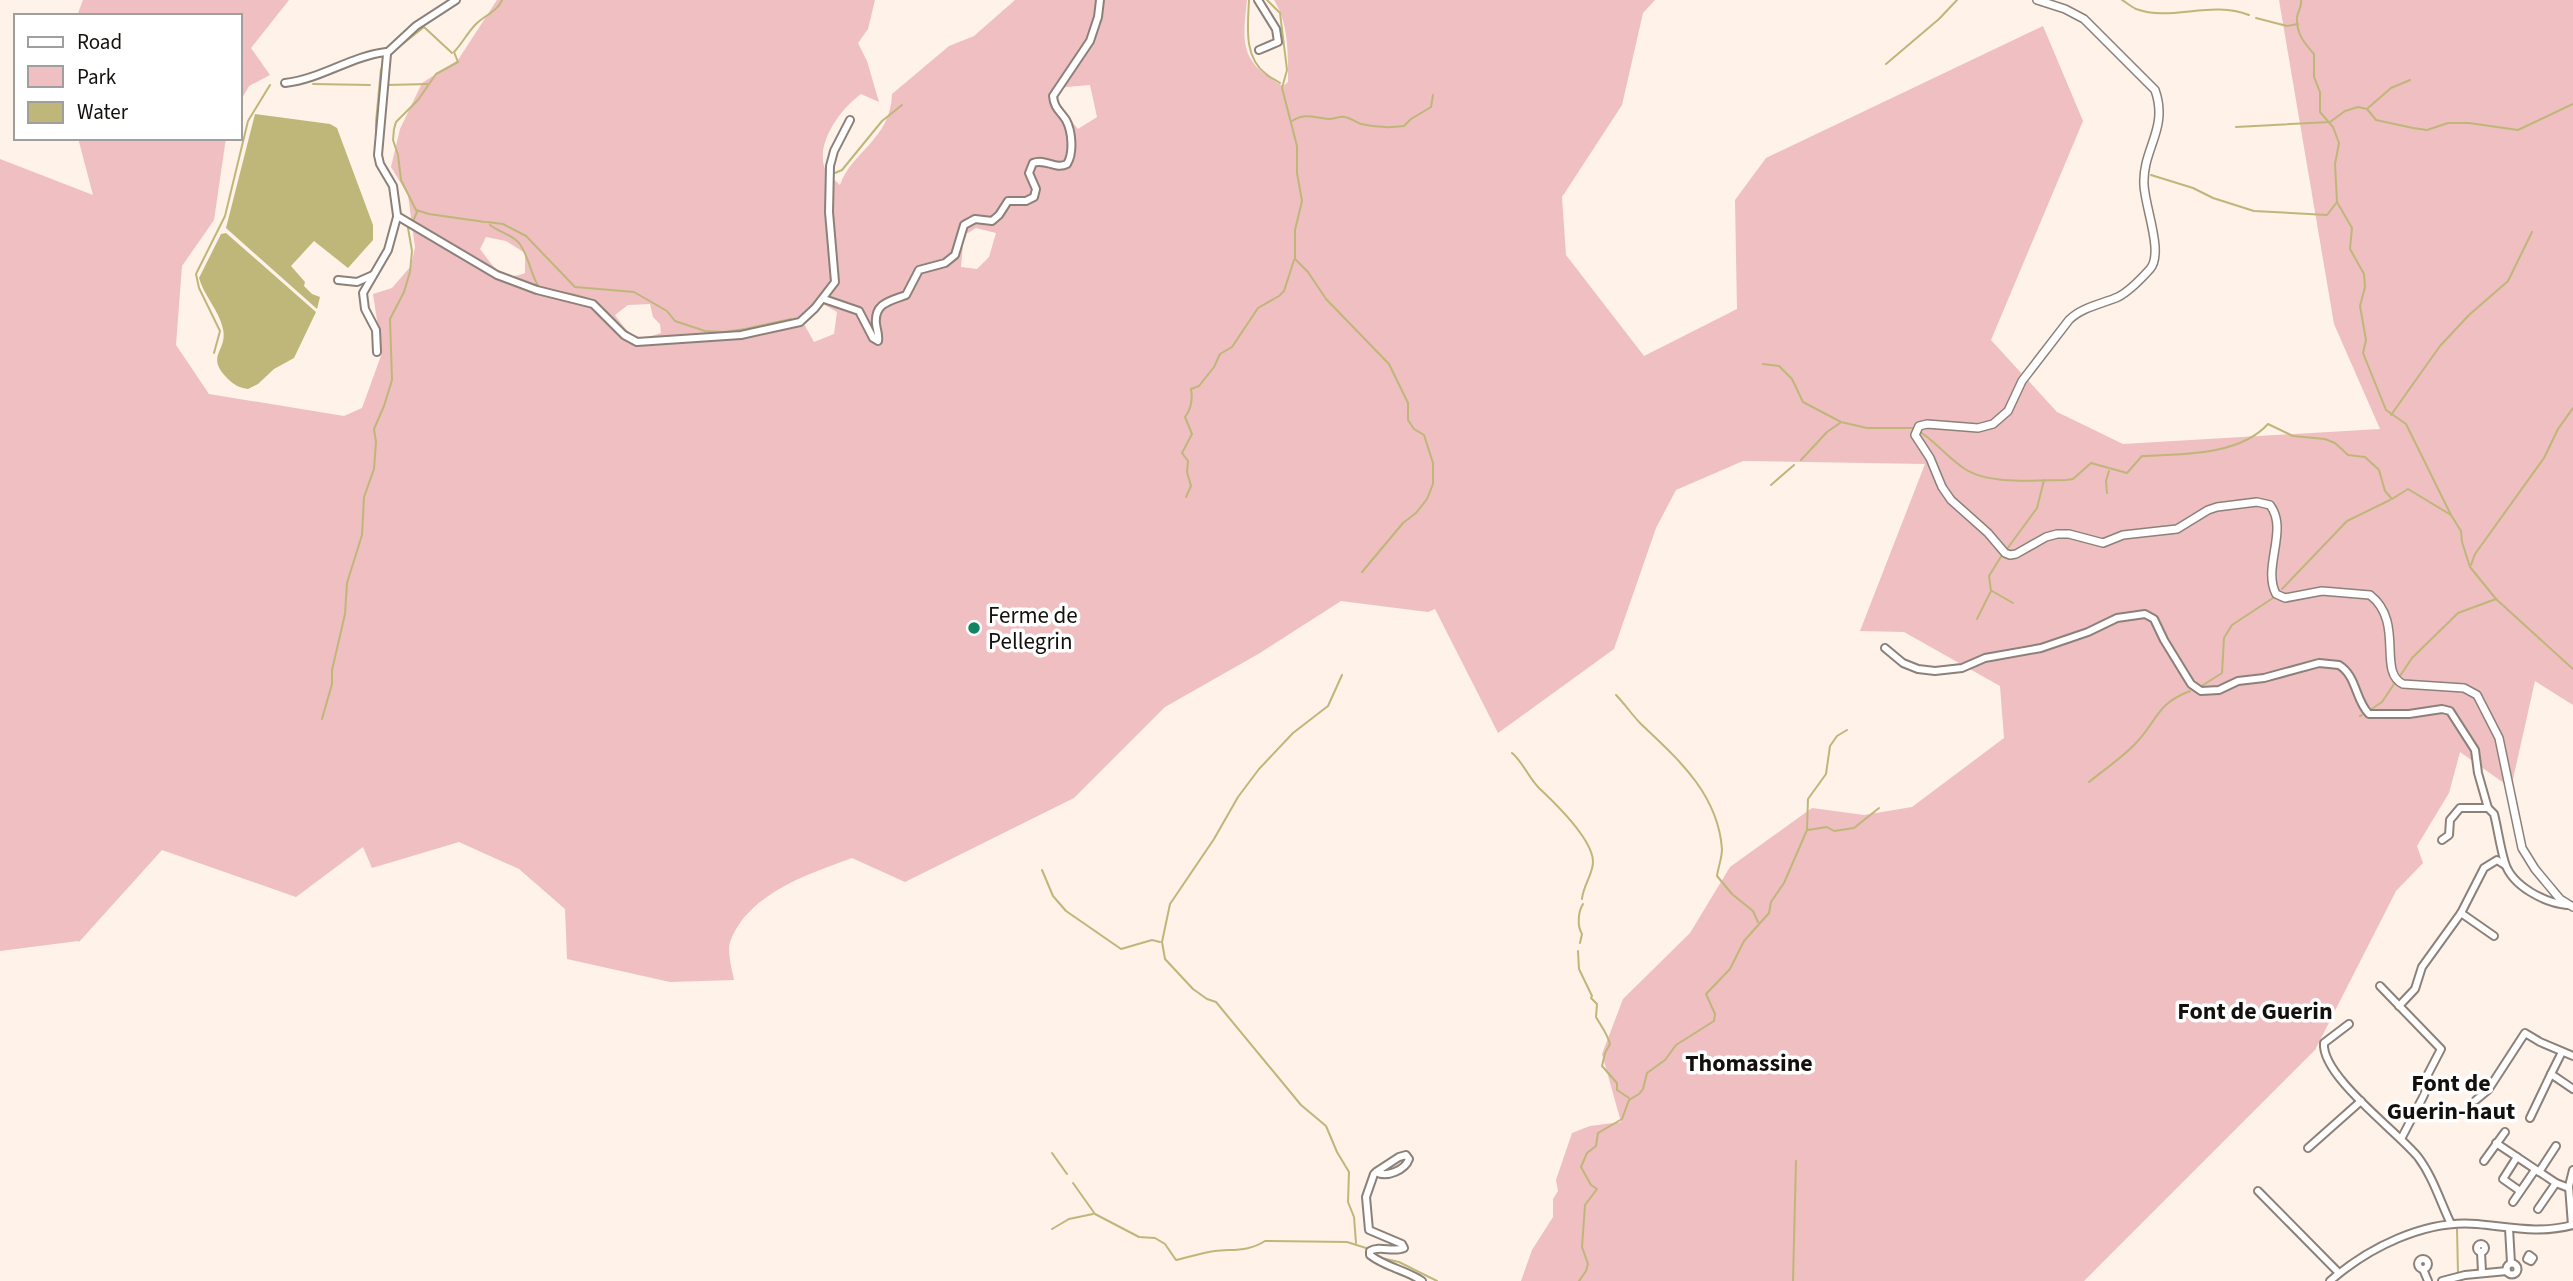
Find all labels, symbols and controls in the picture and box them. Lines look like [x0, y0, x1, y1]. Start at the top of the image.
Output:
legend [14, 14, 242, 140]
text: Road [77, 27, 122, 57]
text: Park [77, 62, 117, 92]
text: Water [77, 97, 129, 127]
place label: Ferme de Pellegrin [988, 599, 1078, 658]
marker: Ferme de Pellegrin [966, 620, 982, 636]
district label: Font de Guerin [2177, 994, 2333, 1029]
district label: Thomassine [1685, 1046, 1813, 1081]
district label: Font de Guerin-haut [2387, 1066, 2515, 1129]

